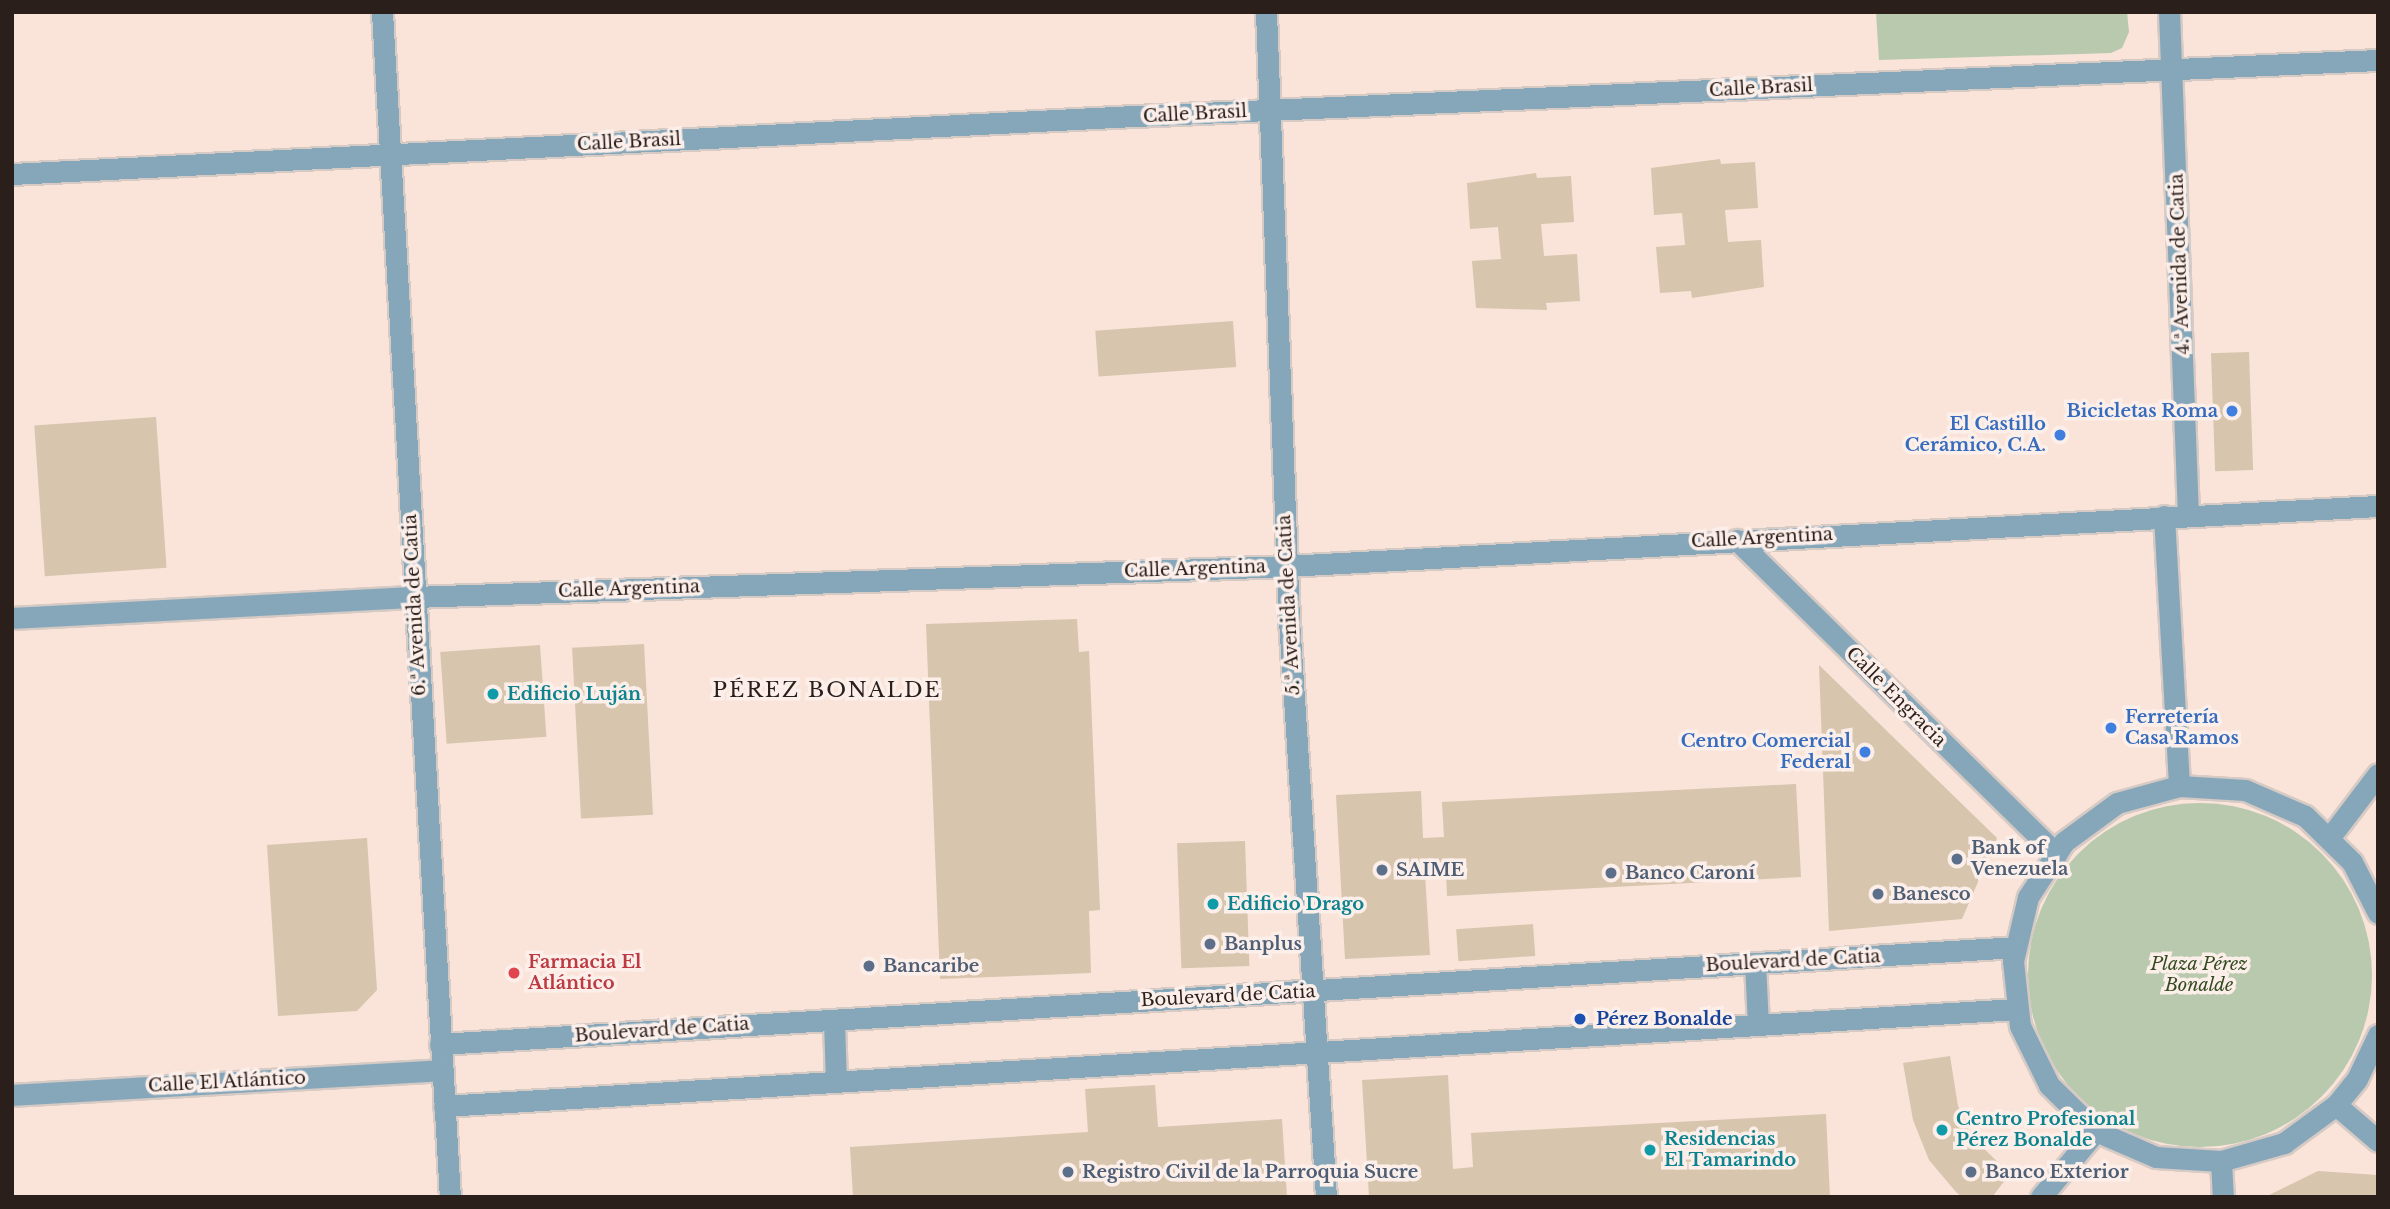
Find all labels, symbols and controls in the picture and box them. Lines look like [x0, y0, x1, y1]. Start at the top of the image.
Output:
street label: Calle Brasil [1708, 74, 1814, 102]
street label: Calle Brasil [1142, 100, 1248, 128]
street label: Calle Brasil [576, 128, 682, 156]
street label: 4.ª Avenida de Catia [2166, 173, 2194, 355]
place label: Bicicletas Roma [2066, 400, 2218, 422]
marker: Bicicletas Roma [2224, 403, 2240, 419]
place label: El Castillo Cerámico, C.A. [1905, 414, 2046, 457]
marker: El Castillo Cerámico, C.A. [2052, 427, 2068, 443]
street label: 6.ª Avenida de Catia [399, 513, 431, 697]
street label: 5.ª Avenida de Catia [1273, 514, 1305, 696]
street label: Calle Argentina [1690, 523, 1834, 553]
street label: Calle Argentina [1123, 556, 1267, 582]
street label: Calle Argentina [557, 576, 701, 602]
street label: Calle Engracia [1842, 643, 1950, 751]
district label: PÉREZ BONALDE [714, 677, 940, 703]
place label: Edificio Luján [507, 683, 641, 705]
marker: Edificio Luján [485, 686, 501, 702]
place label: Ferretería Casa Ramos [2125, 707, 2239, 750]
marker: Ferretería Casa Ramos [2103, 720, 2119, 736]
place label: Centro Comercial Federal [1681, 731, 1851, 774]
marker: Centro Comercial Federal [1857, 744, 1873, 760]
place label: Bank of Venezuela [1971, 838, 2068, 880]
marker: Bank of Venezuela [1949, 851, 1965, 867]
place label: SAIME [1396, 859, 1464, 881]
marker: SAIME [1374, 862, 1390, 878]
place label: Banco Caroní [1625, 862, 1755, 884]
marker: Banco Caroní [1603, 865, 1619, 881]
place label: Banesco [1892, 883, 1971, 905]
marker: Banesco [1870, 886, 1886, 902]
place label: Edificio Drago [1227, 893, 1364, 915]
marker: Edificio Drago [1205, 896, 1221, 912]
place label: Banplus [1224, 933, 1302, 955]
marker: Banplus [1202, 936, 1218, 952]
street label: Boulevard de Catia [1705, 946, 1881, 976]
place label: Farmacia El Atlántico [528, 952, 641, 995]
park label: Plaza Pérez Bonalde [2150, 954, 2248, 996]
place label: Bancaribe [883, 955, 979, 977]
marker: Bancaribe [861, 958, 877, 974]
marker: Farmacia El Atlántico [506, 965, 522, 981]
street label: Boulevard de Catia [1140, 981, 1316, 1011]
place label: Pérez Bonalde [1596, 1008, 1732, 1030]
marker: Pérez Bonalde [1570, 1009, 1590, 1029]
street label: Boulevard de Catia [574, 1013, 750, 1047]
street label: Calle El Atlántico [147, 1067, 307, 1097]
place label: Centro Profesional Pérez Bonalde [1956, 1109, 2135, 1152]
marker: Centro Profesional Pérez Bonalde [1934, 1122, 1950, 1138]
place label: Residencias El Tamarindo [1664, 1129, 1797, 1172]
marker: Residencias El Tamarindo [1642, 1142, 1658, 1158]
place label: Registro Civil de la Parroquia Sucre [1082, 1161, 1418, 1183]
place label: Banco Exterior [1985, 1161, 2129, 1183]
marker: Registro Civil de la Parroquia Sucre [1060, 1164, 1076, 1180]
marker: Banco Exterior [1963, 1164, 1979, 1180]

